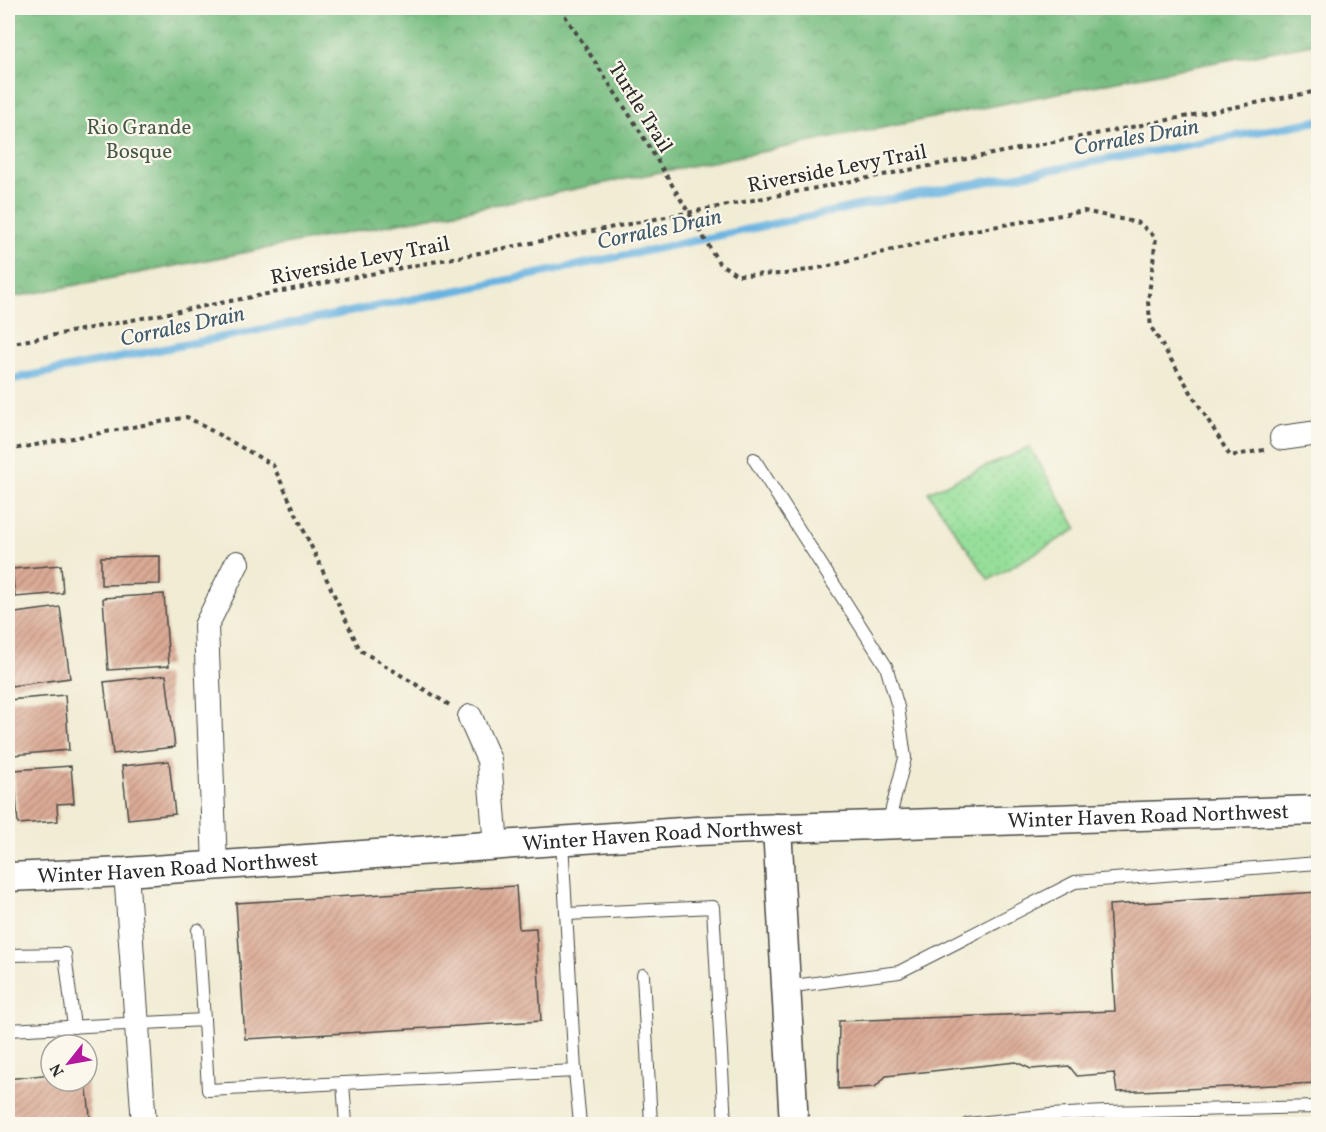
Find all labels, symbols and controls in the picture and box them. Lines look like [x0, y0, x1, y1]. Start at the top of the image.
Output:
street label: Turtle Trail [600, 57, 679, 159]
water label: Corrales Drain [1071, 112, 1202, 165]
park label: Rio Grande Bosque [87, 114, 192, 167]
street label: Riverside Levy Trail [745, 138, 929, 201]
water label: Corrales Drain [594, 202, 725, 259]
street label: Riverside Levy Trail [268, 230, 452, 293]
water label: Corrales Drain [117, 299, 248, 356]
street label: Winter Haven Road Northwest [1007, 798, 1289, 836]
street label: Winter Haven Road Northwest [521, 814, 804, 859]
street label: Winter Haven Road Northwest [37, 845, 319, 892]
north arrow [39, 1033, 99, 1093]
text: N [45, 1059, 70, 1080]

